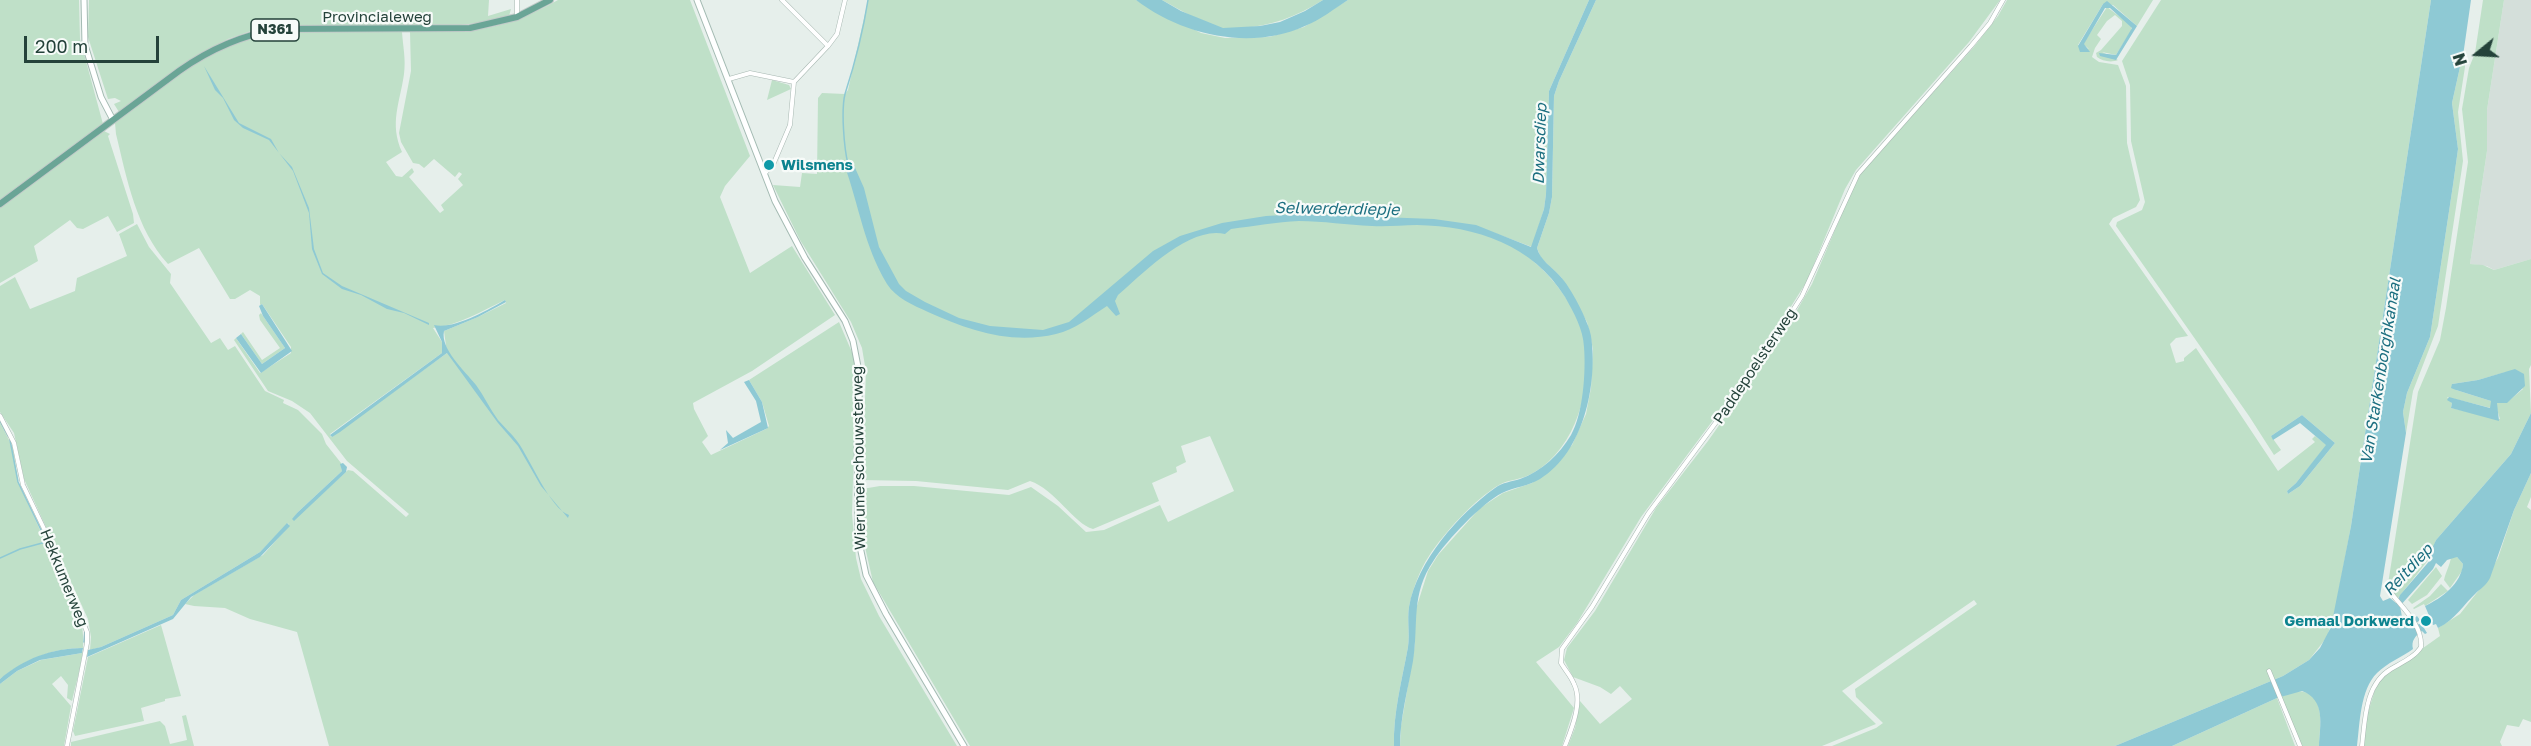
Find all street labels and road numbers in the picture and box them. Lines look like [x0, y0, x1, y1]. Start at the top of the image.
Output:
street label: Provincialeweg [322, 8, 432, 26]
road number: N361 [251, 19, 299, 41]
street label: Paddepoelsterweg [1710, 305, 1800, 427]
street label: Wierumerschouwsterweg [848, 366, 870, 550]
street label: Hekkumerweg [36, 526, 92, 630]

